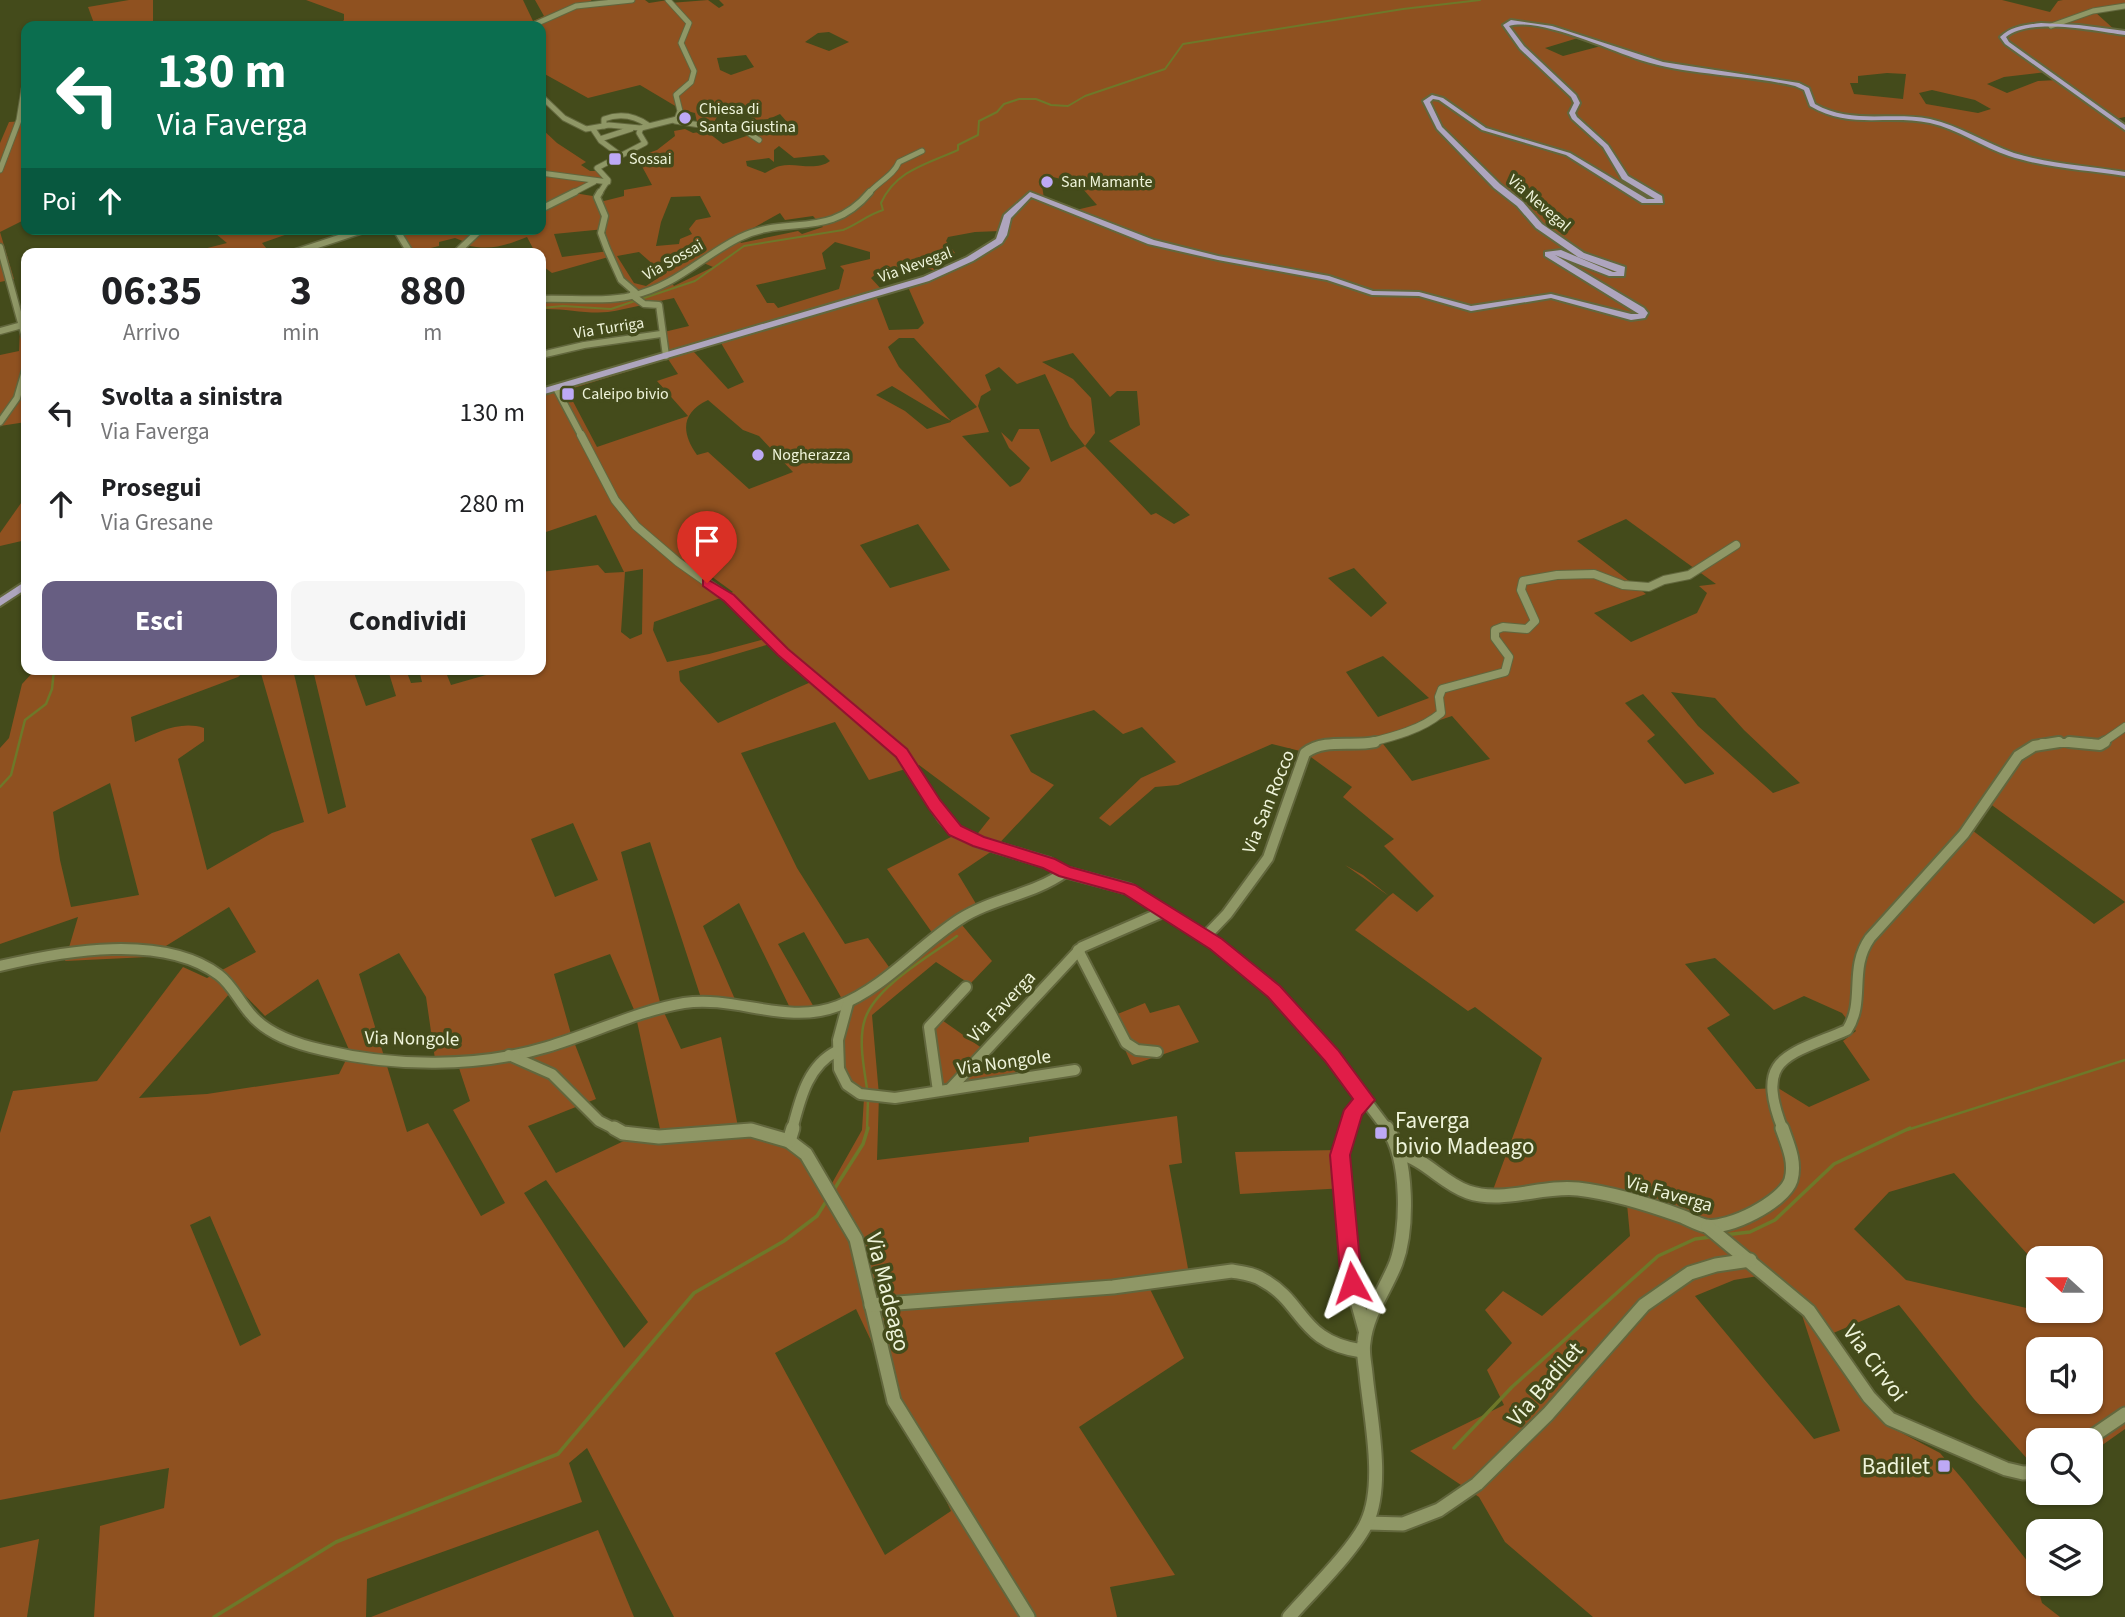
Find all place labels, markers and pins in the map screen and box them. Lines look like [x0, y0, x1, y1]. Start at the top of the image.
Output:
place label: Chiesa di Santa Giustina [699, 98, 796, 138]
marker: Chiesa di Santa Giustina [677, 110, 693, 126]
place label: Sossai [629, 148, 672, 170]
marker: Sossai [607, 151, 623, 167]
place label: San Mamante [1061, 171, 1153, 193]
marker: San Mamante [1039, 174, 1055, 190]
place label: Caleipo bivio [582, 383, 669, 405]
marker: Caleipo bivio [560, 386, 576, 402]
place label: Nogherazza [772, 444, 850, 466]
marker: Nogherazza [750, 447, 766, 463]
pin [677, 511, 737, 583]
place label: Faverga bivio Madeago [1395, 1104, 1534, 1163]
marker: Faverga bivio Madeago [1373, 1125, 1389, 1141]
place label: Badilet [1862, 1450, 1930, 1483]
marker: Badilet [1936, 1458, 1952, 1474]

